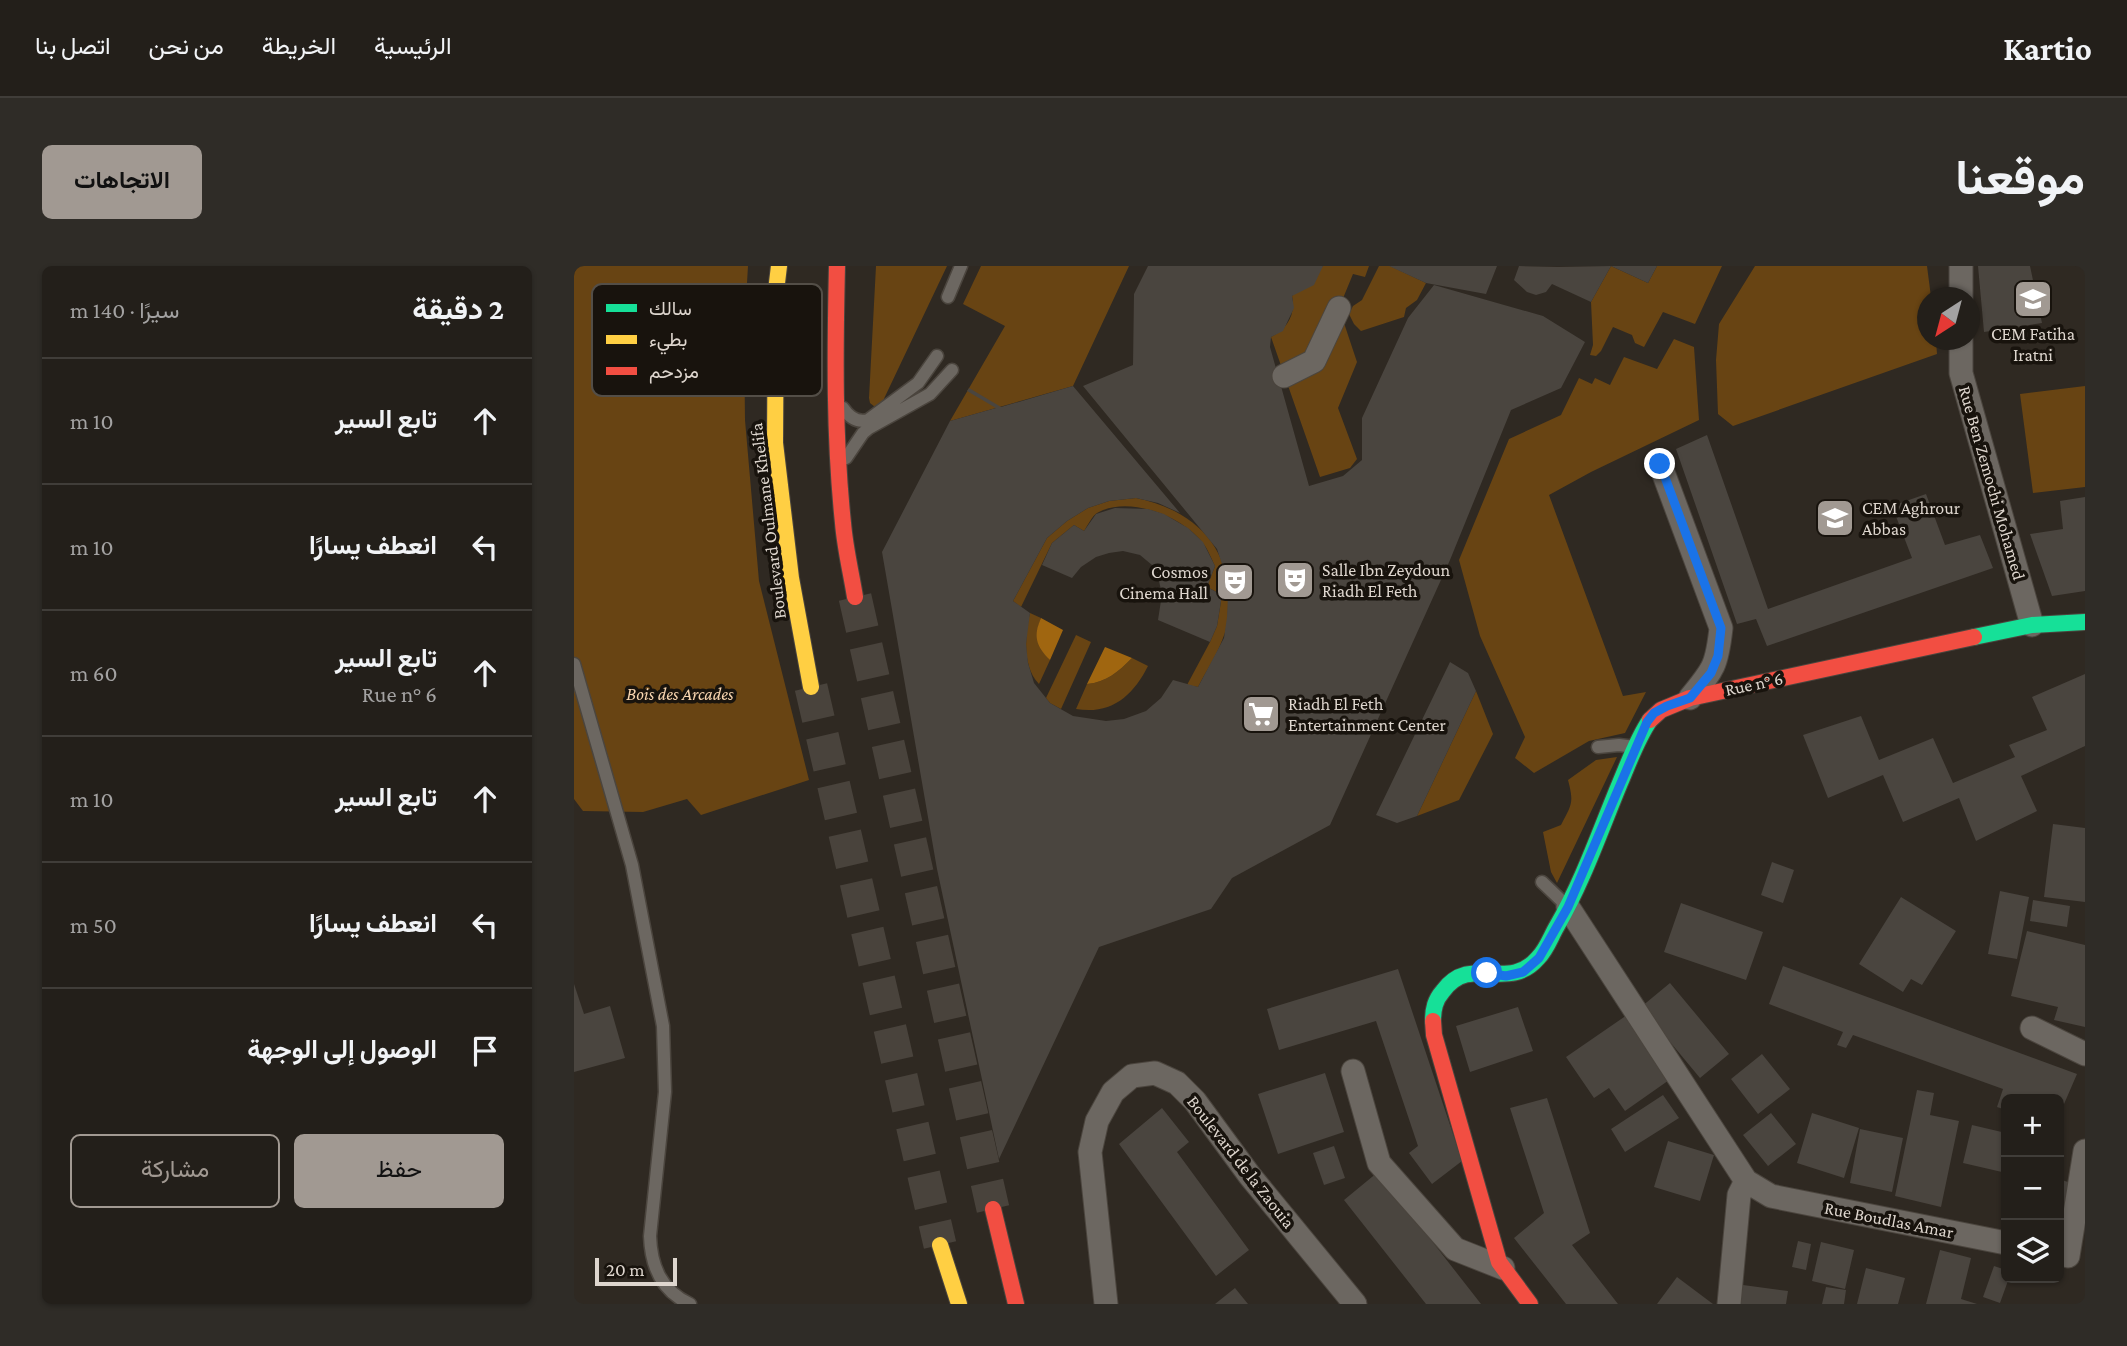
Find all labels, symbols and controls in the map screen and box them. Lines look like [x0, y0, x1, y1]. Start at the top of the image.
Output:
text: Kartio [2003, 30, 2092, 67]
text: اتصل بنا [35, 32, 111, 59]
text: من نحن [149, 32, 224, 59]
text: الخريطة [262, 32, 336, 59]
text: الرئيسية [374, 32, 452, 59]
button: الاتجاهات [42, 145, 202, 219]
text: موقعنا [1955, 150, 2085, 205]
school or university icon: CEM Fatiha Iratni [2012, 278, 2054, 320]
legend [592, 284, 822, 396]
north arrow [1917, 287, 1980, 350]
text: 2 دقيقة [412, 292, 504, 325]
text: سيرًا · 140 m [70, 297, 179, 323]
text: سالك [649, 298, 692, 319]
place label: CEM Fatiha Iratni [1991, 324, 2075, 365]
text: بطيء [649, 329, 687, 355]
text: مزدحم [649, 361, 699, 384]
street label: Rue Ben Zemochi Mohamed [1955, 384, 2029, 583]
icon: ahead [466, 402, 504, 440]
text: تابع السير [335, 405, 437, 434]
text: 10 m [70, 408, 113, 434]
street label: Boulevard Oulmane Khelifa [746, 422, 790, 620]
route end [1644, 448, 1675, 479]
school or university icon: CEM Aghrour Abbas [1814, 497, 1856, 539]
place label: CEM Aghrour Abbas [1862, 498, 1961, 539]
icon: left [466, 528, 504, 566]
text: انعطف يسارًا [309, 531, 437, 560]
text: 10 m [70, 534, 113, 560]
theatre icon: Salle Ibn Zeydoun Riadh El Feth [1274, 559, 1316, 601]
place label: Salle Ibn Zeydoun Riadh El Feth [1322, 560, 1451, 601]
theatre icon: Cosmos Cinema Hall [1214, 561, 1256, 603]
place label: Cosmos Cinema Hall [1119, 562, 1208, 603]
text: تابع السير [335, 644, 437, 673]
icon: ahead [466, 654, 504, 692]
text: 60 m [70, 660, 118, 686]
street label: Rue n° 6 [1723, 668, 1785, 700]
text: Rue n° 6 [362, 681, 437, 707]
park label: Bois des Arcades [626, 684, 734, 704]
supermarket icon: Riadh El Feth Entertainment Center [1240, 693, 1282, 735]
place label: Riadh El Feth Entertainment Center [1288, 694, 1446, 735]
icon: ahead [466, 780, 504, 818]
text: تابع السير [335, 783, 437, 812]
text: 10 m [70, 786, 113, 812]
icon: left [466, 906, 504, 944]
text: انعطف يسارًا [309, 909, 437, 938]
text: 50 m [70, 912, 117, 938]
route start [1471, 957, 1502, 988]
icon: arrive [466, 1032, 504, 1070]
text: الوصول إلى الوجهة [247, 1035, 437, 1064]
street label: Boulevard de la Zaouia [1183, 1092, 1299, 1232]
map controls [2001, 1094, 2064, 1283]
button: + [2001, 1094, 2064, 1157]
button: مشاركة [70, 1134, 280, 1208]
button: حفظ [294, 1134, 504, 1208]
button: − [2001, 1157, 2064, 1220]
street label: Rue Boudlas Amar [1823, 1198, 1956, 1242]
button: layers [2001, 1220, 2064, 1283]
scale bar [595, 1255, 677, 1287]
text: 20 m [606, 1259, 645, 1280]

